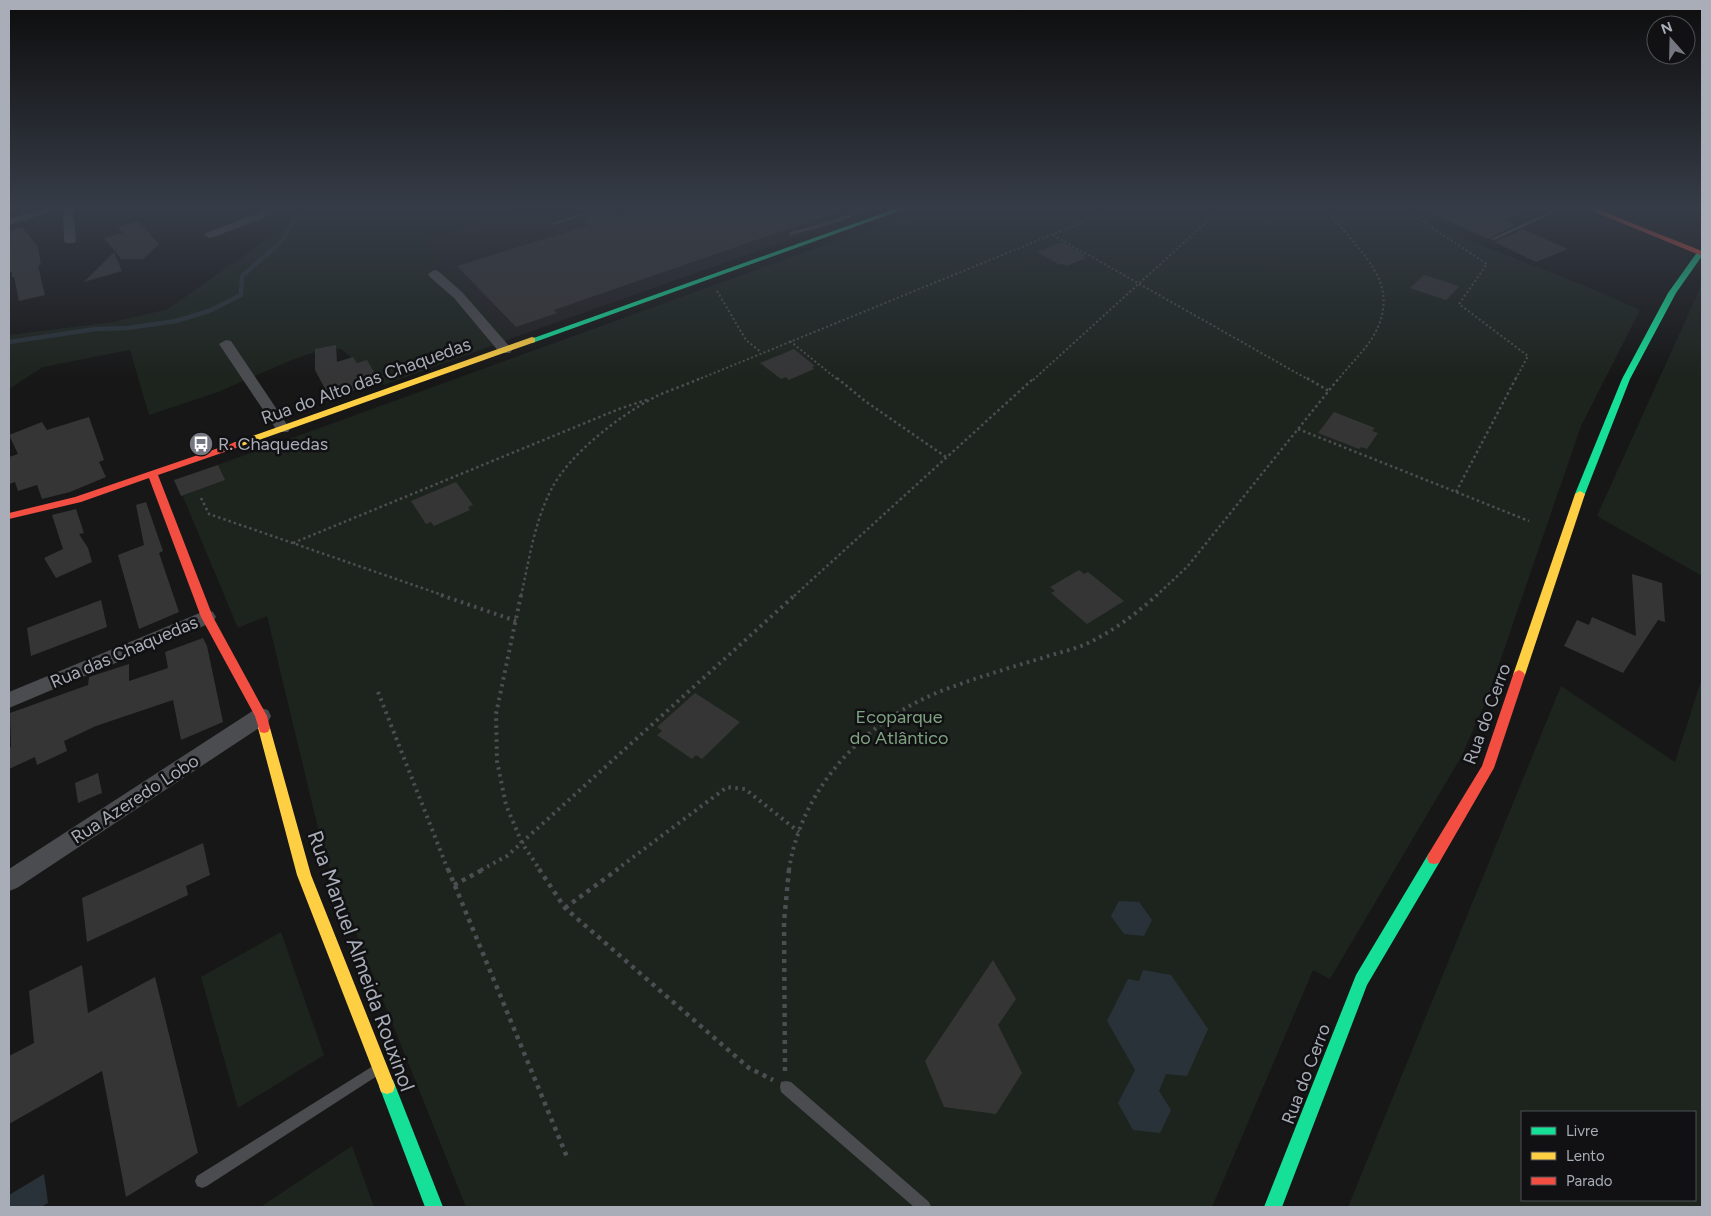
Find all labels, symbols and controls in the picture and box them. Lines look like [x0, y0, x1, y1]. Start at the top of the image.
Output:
north arrow [1646, 15, 1696, 65]
text: N [1659, 18, 1675, 38]
street label: Rua do Alto das Chaquedas [258, 333, 474, 429]
bus stop icon: R. Chaquedas [188, 431, 214, 457]
place label: R. Chaquedas [218, 433, 328, 455]
street label: Rua das Chaquedas [47, 611, 201, 693]
street label: Rua do Cerro [1459, 661, 1515, 767]
park label: Ecoparque do Atlântico [850, 706, 948, 749]
street label: Rua Azeredo Lobo [67, 749, 203, 849]
street label: Rua Manuel Almeida Rouxinol [303, 827, 420, 1095]
street label: Rua do Cerro [1277, 1021, 1335, 1127]
legend [1521, 1111, 1696, 1201]
text: Livre [1566, 1122, 1598, 1140]
text: Lento [1566, 1147, 1605, 1165]
text: Parado [1566, 1172, 1613, 1190]

